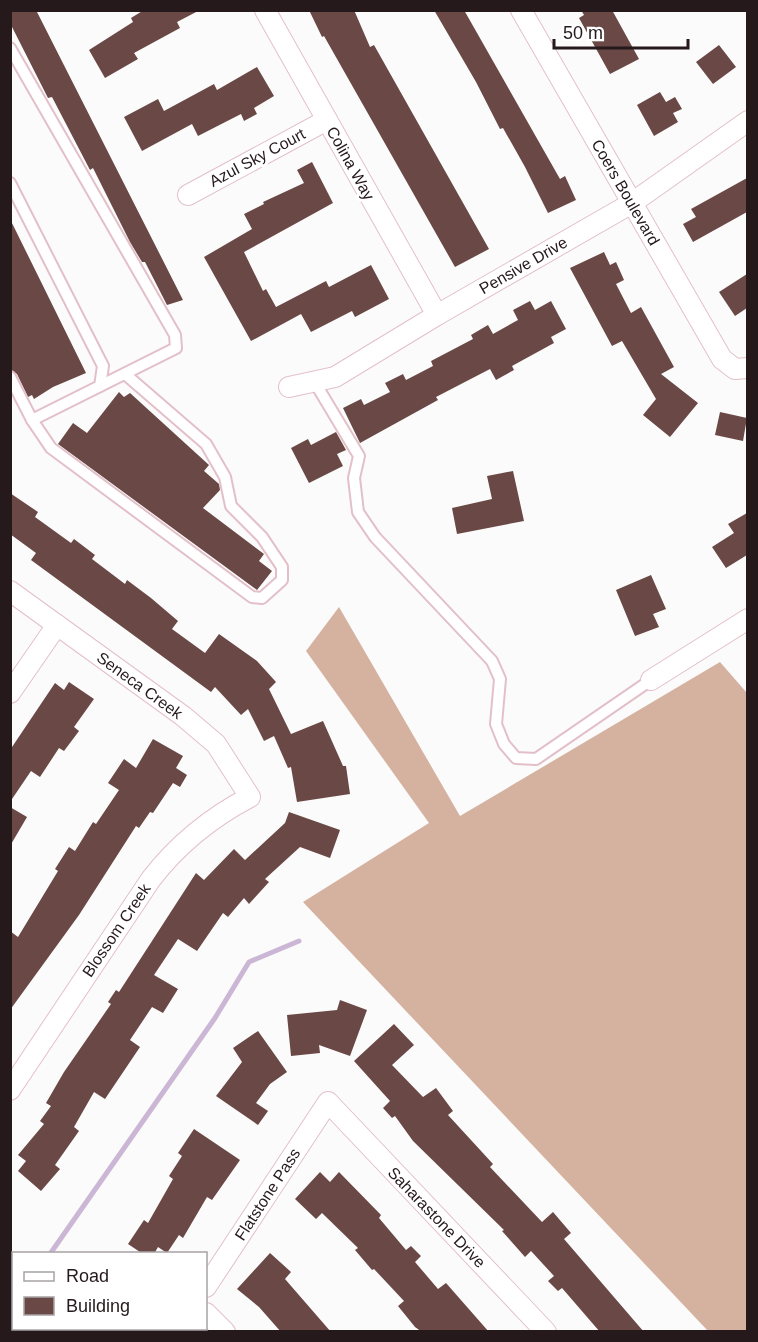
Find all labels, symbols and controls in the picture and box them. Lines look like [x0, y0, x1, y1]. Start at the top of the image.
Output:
scale bar [554, 12, 688, 50]
text: 50 m [563, 23, 603, 43]
street label: Colina Way [323, 124, 378, 203]
street label: Azul Sky Court [207, 125, 308, 190]
street label: Coers Boulevard [588, 136, 663, 248]
street label: Pensive Drive [476, 233, 570, 297]
street label: Seneca Creek [94, 649, 187, 723]
street label: Blossom Creek [79, 880, 154, 980]
street label: Flatstone Pass [231, 1145, 303, 1243]
street label: Saharastone Drive [384, 1164, 489, 1271]
legend [12, 1252, 207, 1330]
text: Road [66, 1266, 109, 1286]
text: Building [66, 1296, 130, 1316]

